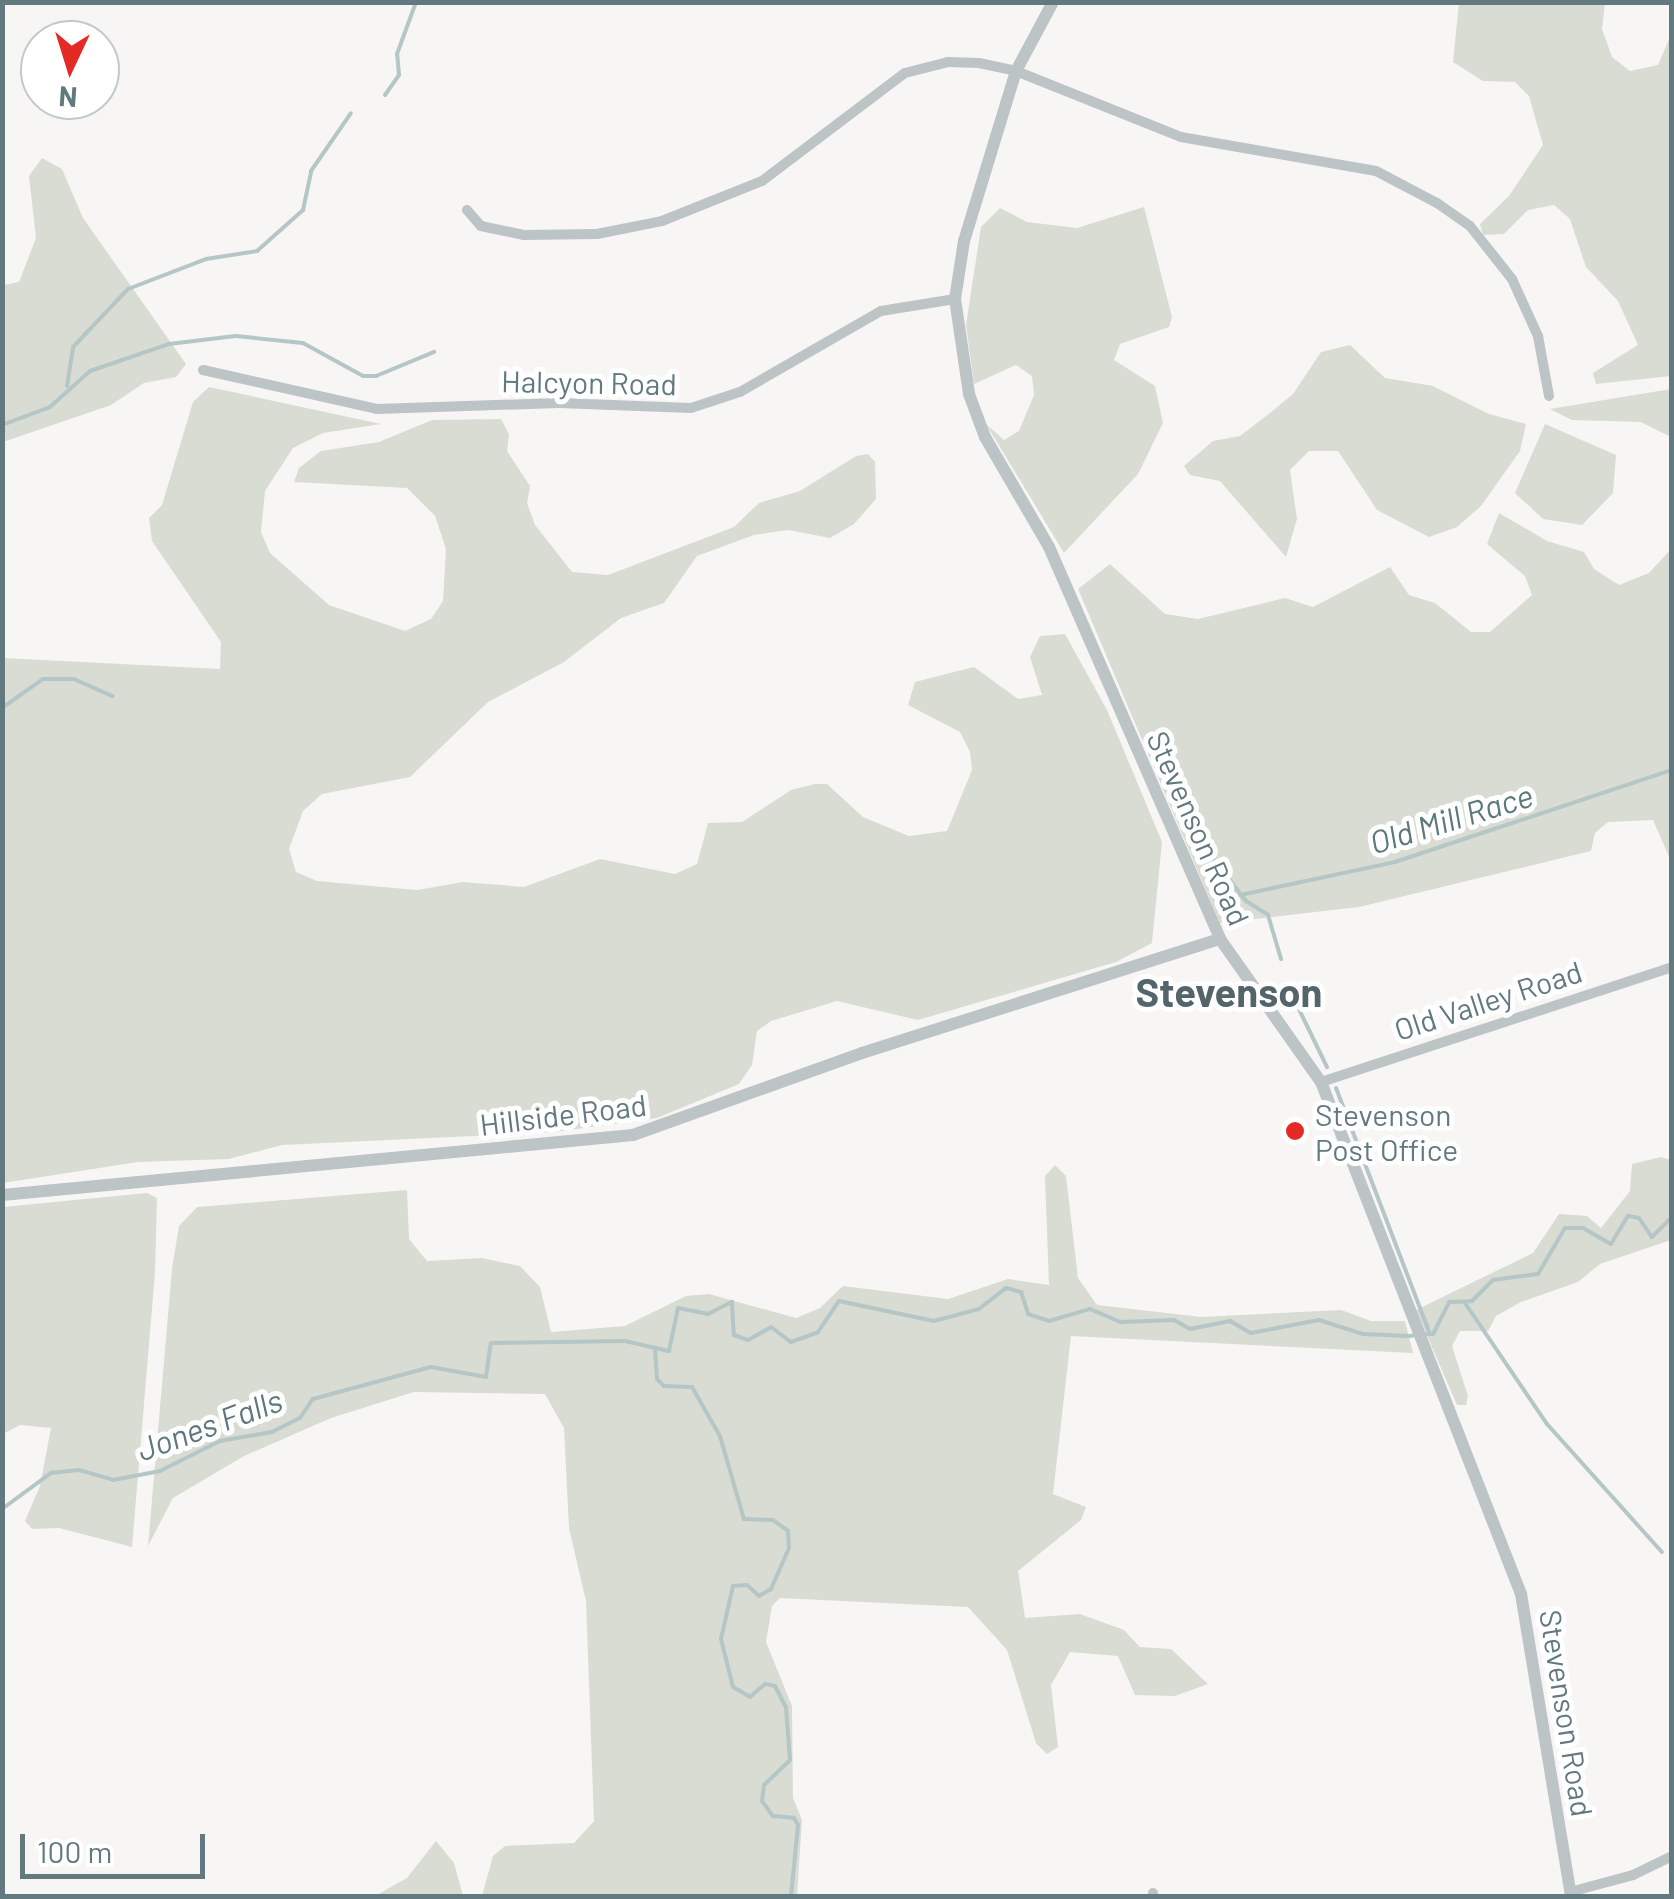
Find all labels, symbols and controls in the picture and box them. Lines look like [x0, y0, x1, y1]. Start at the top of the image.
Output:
north arrow [20, 20, 120, 120]
text: N [58, 80, 79, 116]
street label: Halcyon Road [501, 362, 677, 402]
street label: Stevenson Road [1140, 725, 1258, 931]
water label: Old Mill Race [1365, 775, 1537, 861]
street label: Old Valley Road [1390, 953, 1586, 1047]
district label: Stevenson [1136, 967, 1322, 1015]
street label: Hillside Road [478, 1086, 648, 1142]
place label: Stevenson Post Office [1315, 1096, 1458, 1166]
marker: Stevenson Post Office [1284, 1120, 1306, 1142]
water label: Jones Falls [131, 1380, 287, 1468]
street label: Stevenson Road [1533, 1607, 1601, 1819]
scale bar [25, 1814, 210, 1876]
text: 100 m [37, 1833, 112, 1869]

